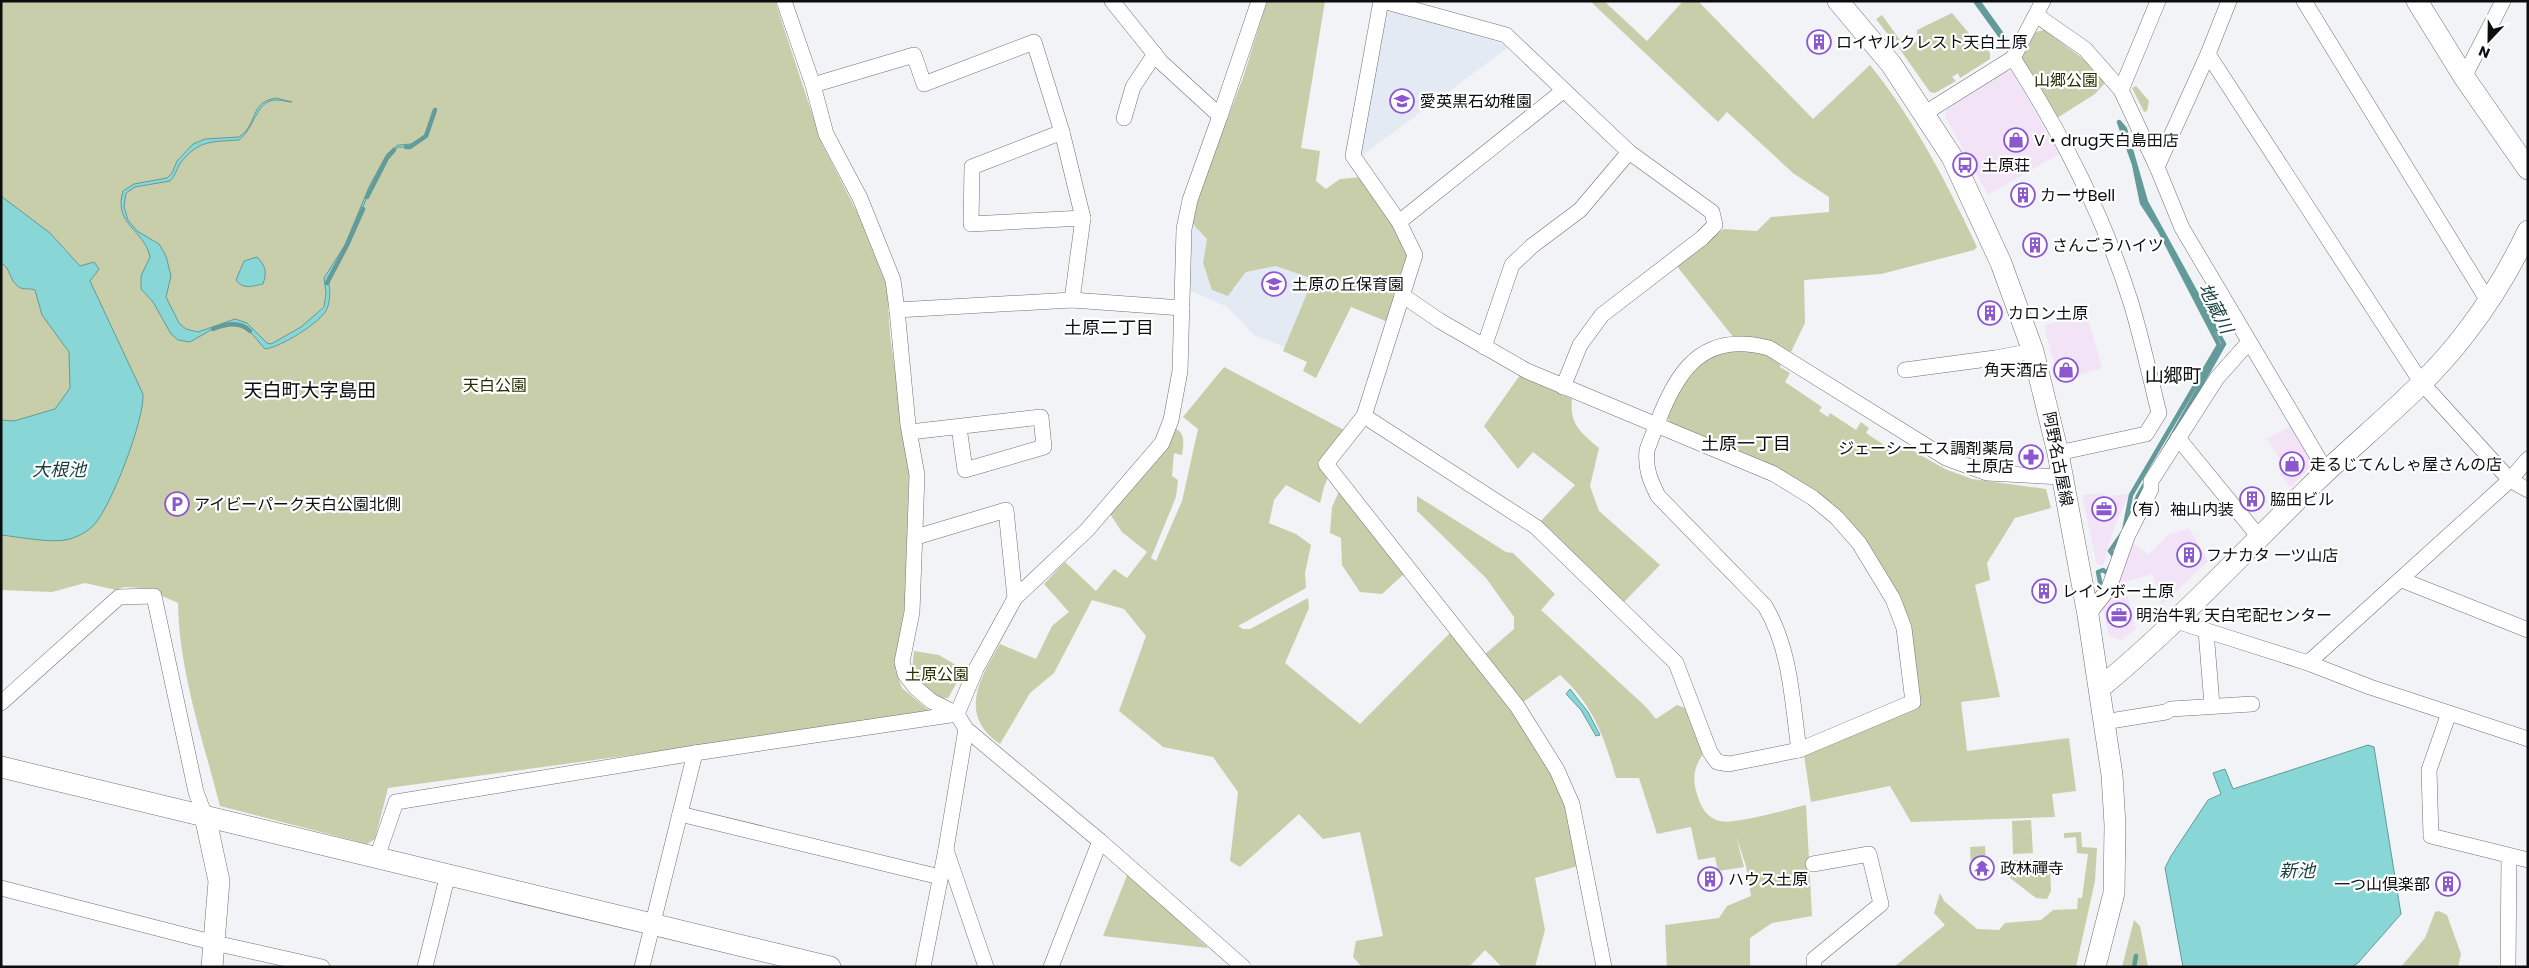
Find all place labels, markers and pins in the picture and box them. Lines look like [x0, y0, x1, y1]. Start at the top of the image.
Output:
building icon: ロイヤルクレスト天白土原 [1806, 29, 1832, 55]
place label: ロイヤルクレスト天白土原 [1836, 31, 2028, 54]
school or university icon: 愛英黒石幼稚園 [1389, 88, 1415, 114]
place label: 愛英黒石幼稚園 [1420, 90, 1532, 113]
shop icon: V・drug天白島田店 [2003, 127, 2029, 153]
place label: V・drug天白島田店 [2034, 129, 2179, 152]
bus stop icon: 土原荘 [1952, 152, 1978, 178]
place label: 土原荘 [1982, 154, 2030, 177]
building icon: カーサBell [2010, 182, 2036, 208]
place label: カーサBell [2040, 184, 2115, 207]
building icon: さんごうハイツ [2022, 232, 2048, 258]
place label: さんごうハイツ [2052, 234, 2164, 257]
school or university icon: 土原の丘保育園 [1261, 271, 1287, 297]
place label: 土原の丘保育園 [1292, 273, 1404, 296]
building icon: カロン土原 [1977, 300, 2003, 326]
place label: カロン土原 [2008, 302, 2088, 325]
shop icon: 角天酒店 [2053, 357, 2079, 383]
place label: 角天酒店 [1984, 359, 2048, 382]
place label: ジェーシーエス調剤薬局 土原店 [1838, 437, 2014, 478]
pharmacy icon: ジェーシーエス調剤薬局 土原店 [2018, 444, 2044, 470]
shop icon: 走るじてんしゃ屋さんの店 [2279, 451, 2305, 477]
place label: 走るじてんしゃ屋さんの店 [2310, 453, 2502, 476]
building icon: 脇田ビル [2239, 486, 2265, 512]
place label: 脇田ビル [2270, 488, 2334, 511]
parking icon: アイビーパーク天白公園北側 [164, 491, 190, 517]
place label: アイビーパーク天白公園北側 [194, 493, 401, 516]
office icon: （有）袖山内装 [2091, 496, 2117, 522]
place label: （有）袖山内装 [2122, 498, 2234, 521]
building icon: フナカタ 一ツ山店 [2176, 542, 2202, 568]
place label: フナカタ 一ツ山店 [2206, 544, 2338, 567]
building icon: レインボー土原 [2031, 578, 2057, 604]
place label: レインボー土原 [2062, 580, 2174, 603]
office icon: 明治牛乳 天白宅配センター [2106, 602, 2132, 628]
place label: 明治牛乳 天白宅配センター [2136, 604, 2332, 627]
temple icon: 政林禪寺 [1969, 855, 1995, 881]
place label: 政林禪寺 [2000, 857, 2064, 880]
building icon: ハウス土原 [1697, 866, 1723, 892]
place label: ハウス土原 [1728, 868, 1808, 891]
building icon: 一つ山倶楽部 [2435, 871, 2461, 897]
place label: 一つ山倶楽部 [2334, 873, 2430, 896]

